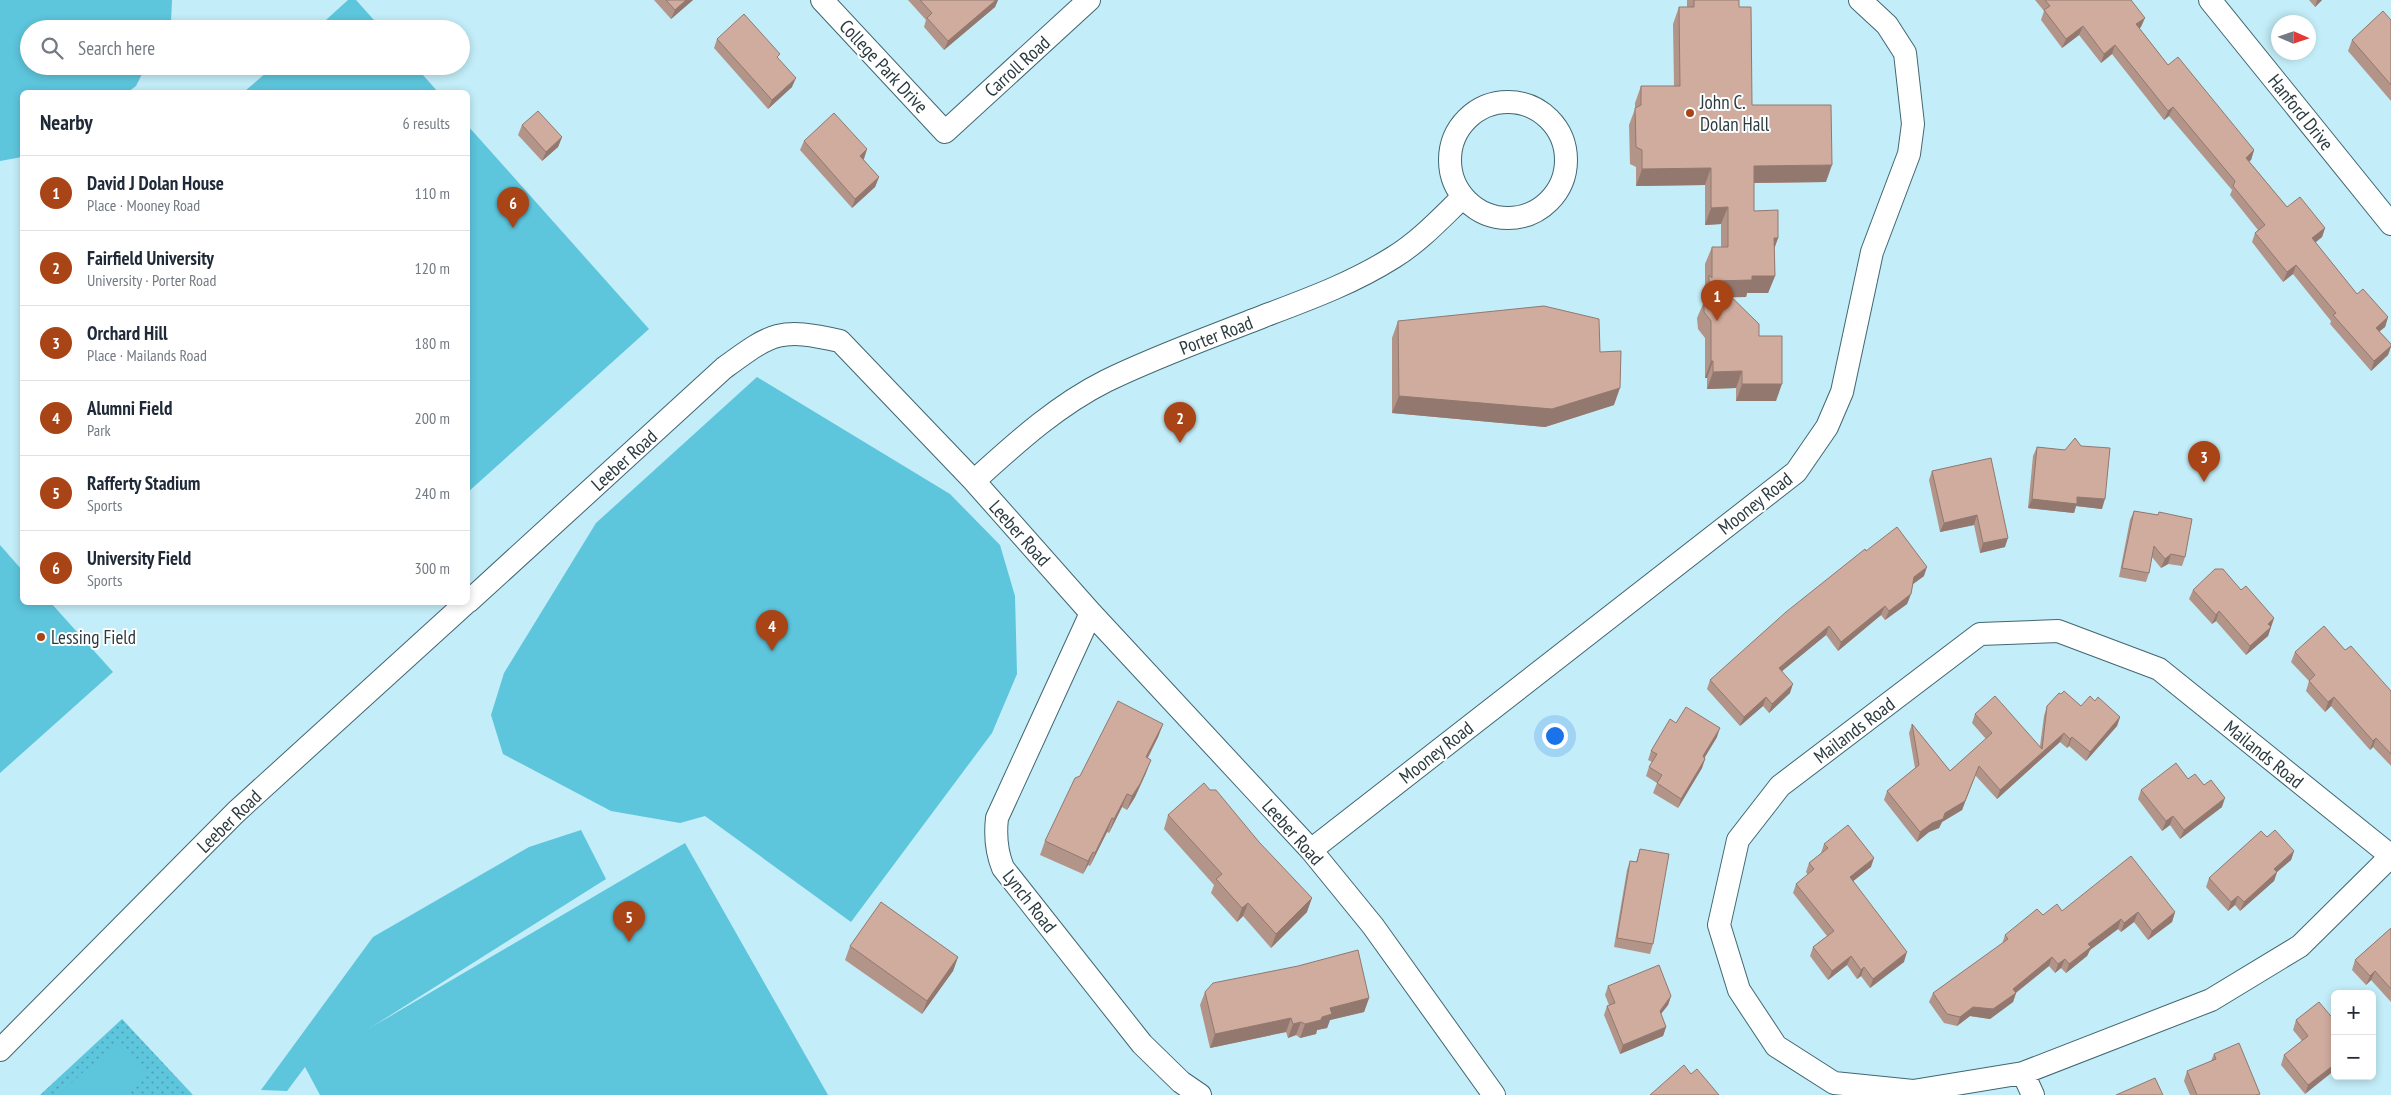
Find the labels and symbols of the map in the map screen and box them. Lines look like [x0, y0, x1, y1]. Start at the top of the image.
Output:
street label: College Park Drive [835, 14, 934, 118]
north arrow [2271, 15, 2316, 60]
street label: Carroll Road [979, 30, 1055, 102]
street label: Hanford Drive [2263, 69, 2339, 155]
place label: John C. Dolan Hall [1699, 90, 1770, 136]
marker: John C. Dolan Hall [1684, 107, 1696, 119]
pin: 6 [497, 187, 529, 228]
pin: 1 [1701, 280, 1733, 321]
street label: Porter Road [1176, 310, 1256, 360]
pin: 2 [1164, 402, 1196, 443]
street label: Leeber Road [586, 424, 662, 496]
pin: 3 [2188, 441, 2220, 482]
street label: Mooney Road [1713, 467, 1797, 539]
street label: Leeber Road [984, 495, 1056, 571]
pin: 4 [756, 610, 788, 651]
place label: Lessing Field [51, 625, 136, 649]
marker: Lessing Field [35, 631, 47, 643]
street label: Mailands Road [1809, 692, 1899, 768]
street label: Mailands Road [2219, 715, 2309, 793]
street label: Mooney Road [1394, 716, 1478, 788]
your location [1542, 723, 1568, 749]
street label: Leeber Road [192, 784, 266, 858]
street label: Leeber Road [1257, 794, 1329, 870]
street label: Lynch Road [998, 865, 1062, 937]
pin: 5 [613, 901, 645, 942]

